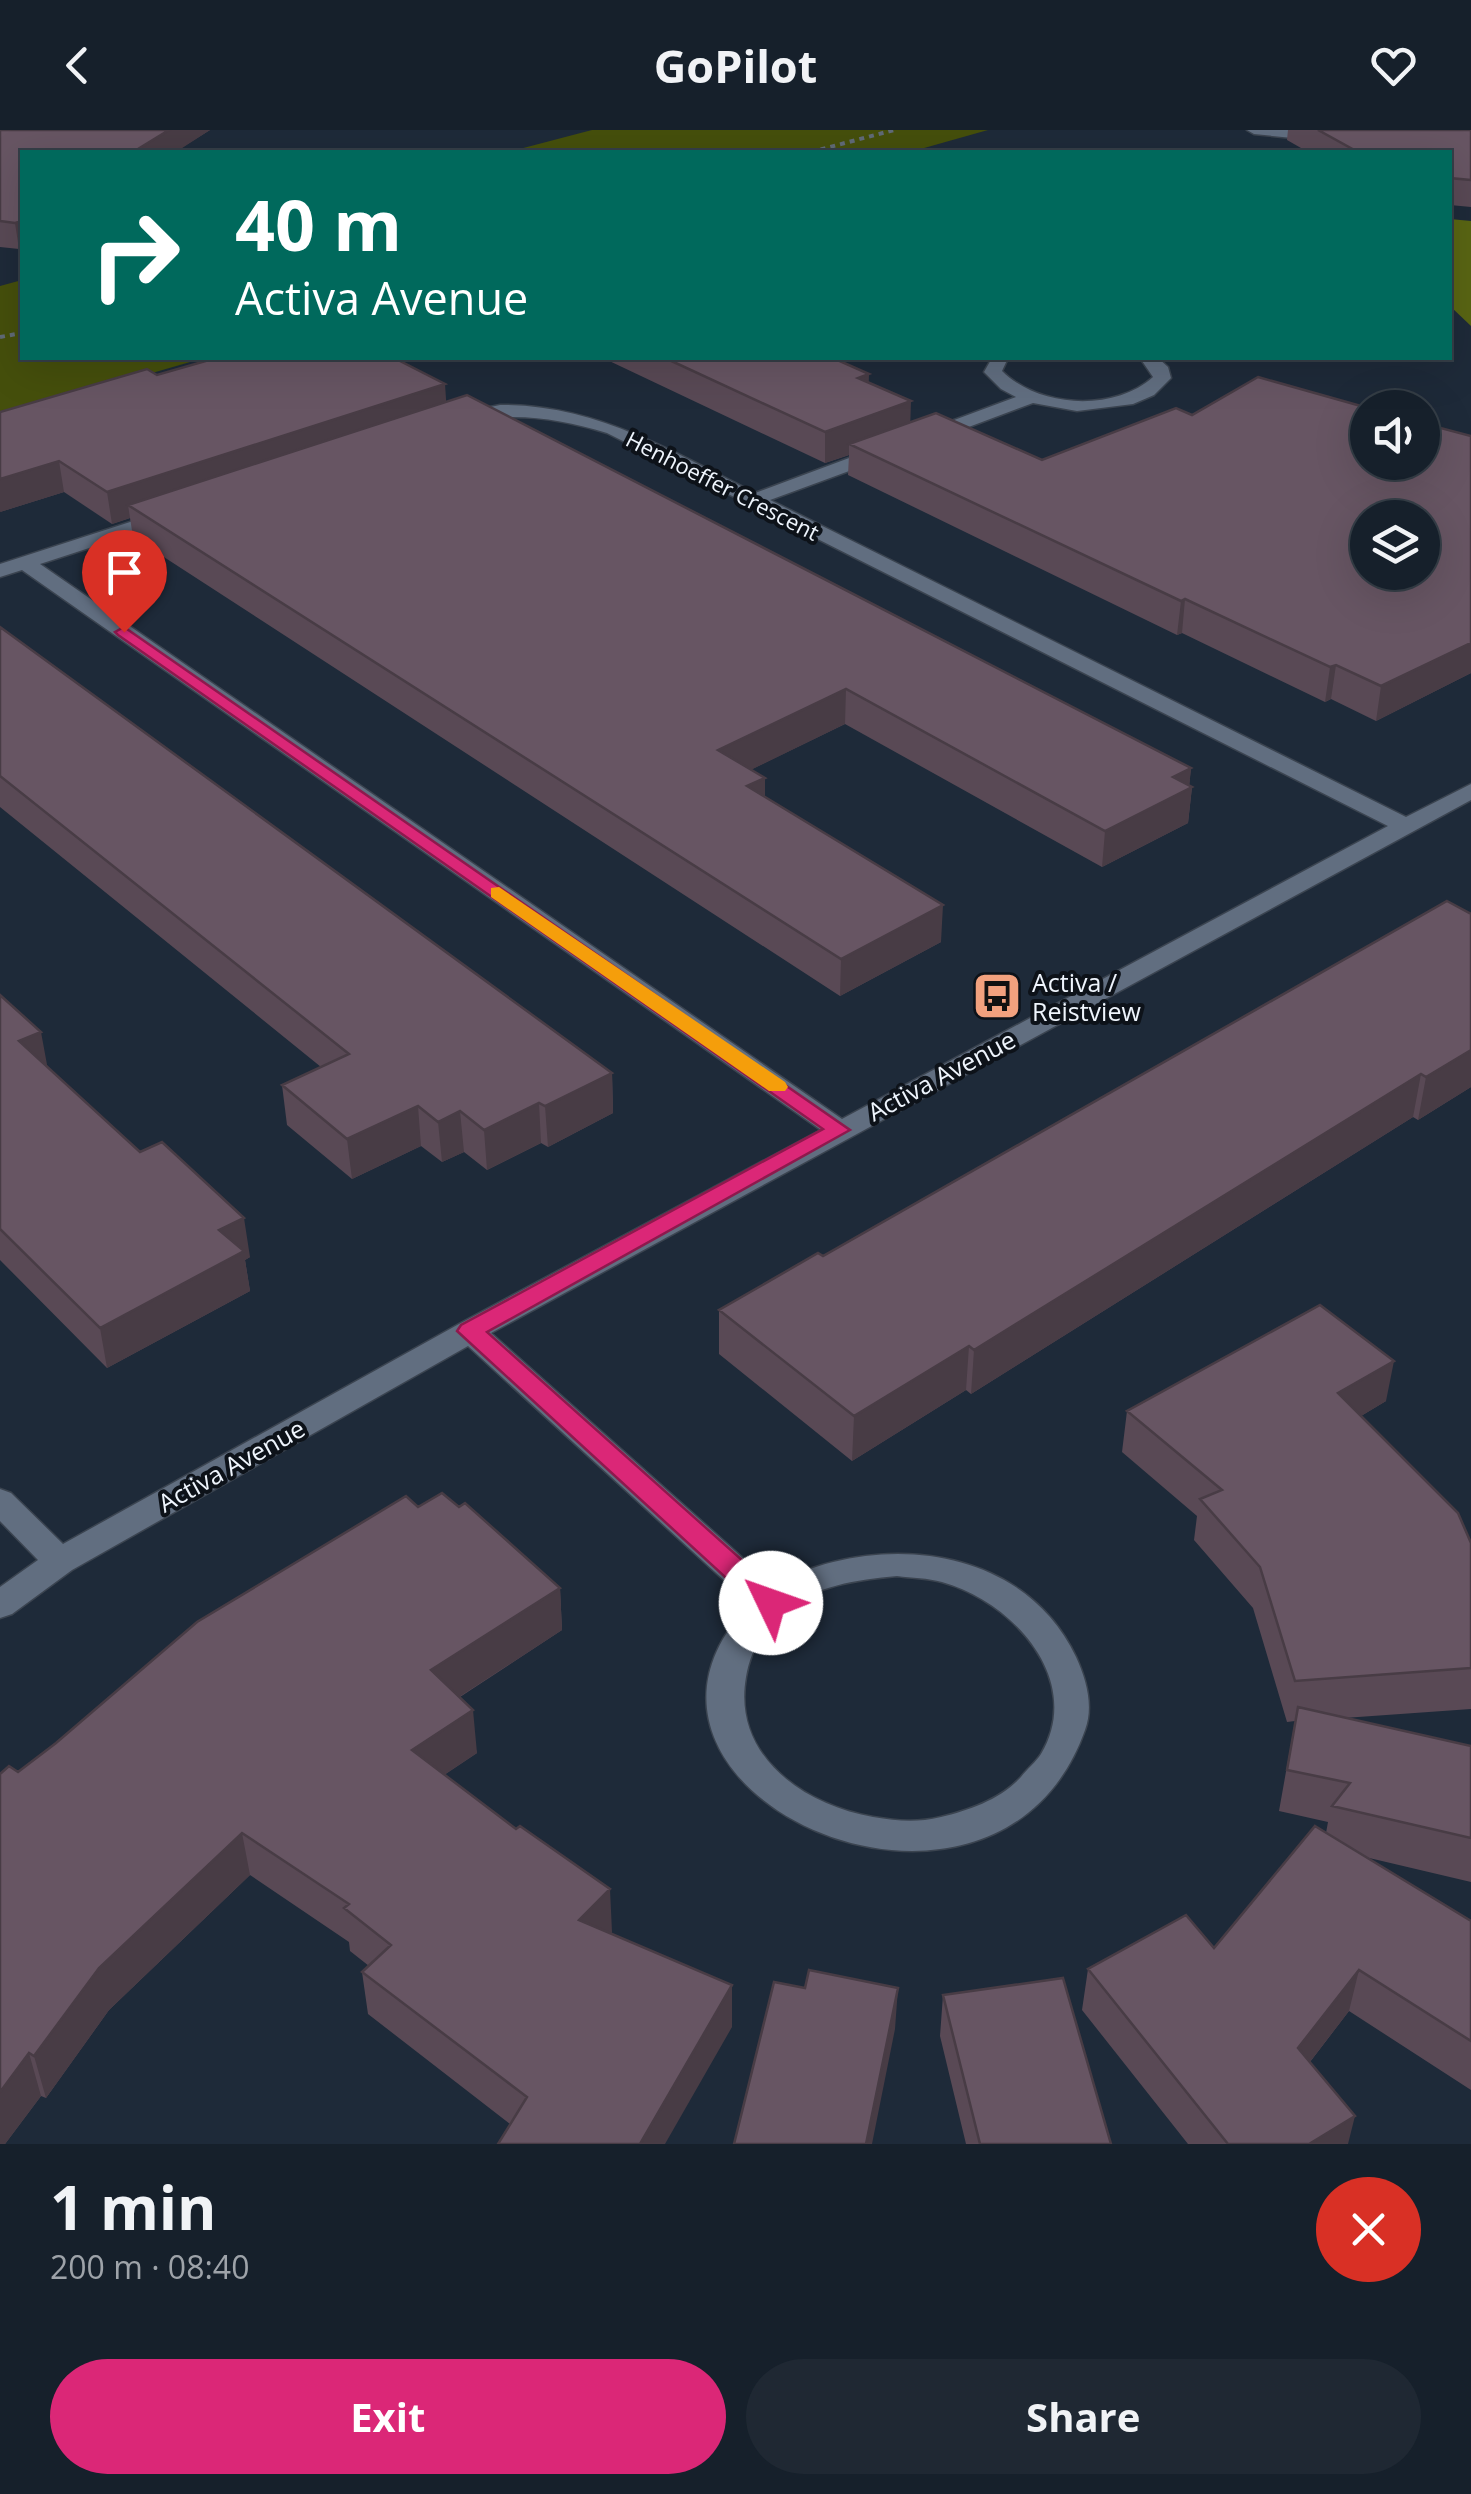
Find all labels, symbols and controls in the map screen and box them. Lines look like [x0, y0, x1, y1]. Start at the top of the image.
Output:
text: GoPilot [654, 35, 817, 96]
icon: back [50, 38, 105, 93]
icon: heart [1366, 38, 1421, 93]
text: 40 m [235, 176, 402, 272]
icon: right [70, 190, 200, 320]
text: Activa Avenue [235, 267, 528, 328]
map controls [1350, 390, 1440, 590]
button: sound [1350, 390, 1440, 480]
street label: Henhoeffer Crescent [621, 423, 825, 547]
button: layers [1350, 500, 1440, 590]
pin [82, 530, 167, 633]
icon: arrive [97, 545, 152, 600]
place label: Activa / Reistview [1032, 965, 1141, 1028]
bus stop icon: Activa / Reistview [971, 970, 1023, 1022]
street label: Activa Avenue [861, 1022, 1021, 1128]
street label: Activa Avenue [152, 1411, 310, 1519]
position arrow [719, 1551, 823, 1655]
text: 1 min [50, 2166, 217, 2248]
button: close [1316, 2177, 1421, 2282]
text: 200 m · 08:40 [50, 2245, 249, 2288]
button: Exit [50, 2359, 726, 2474]
button: Share [746, 2359, 1421, 2474]

